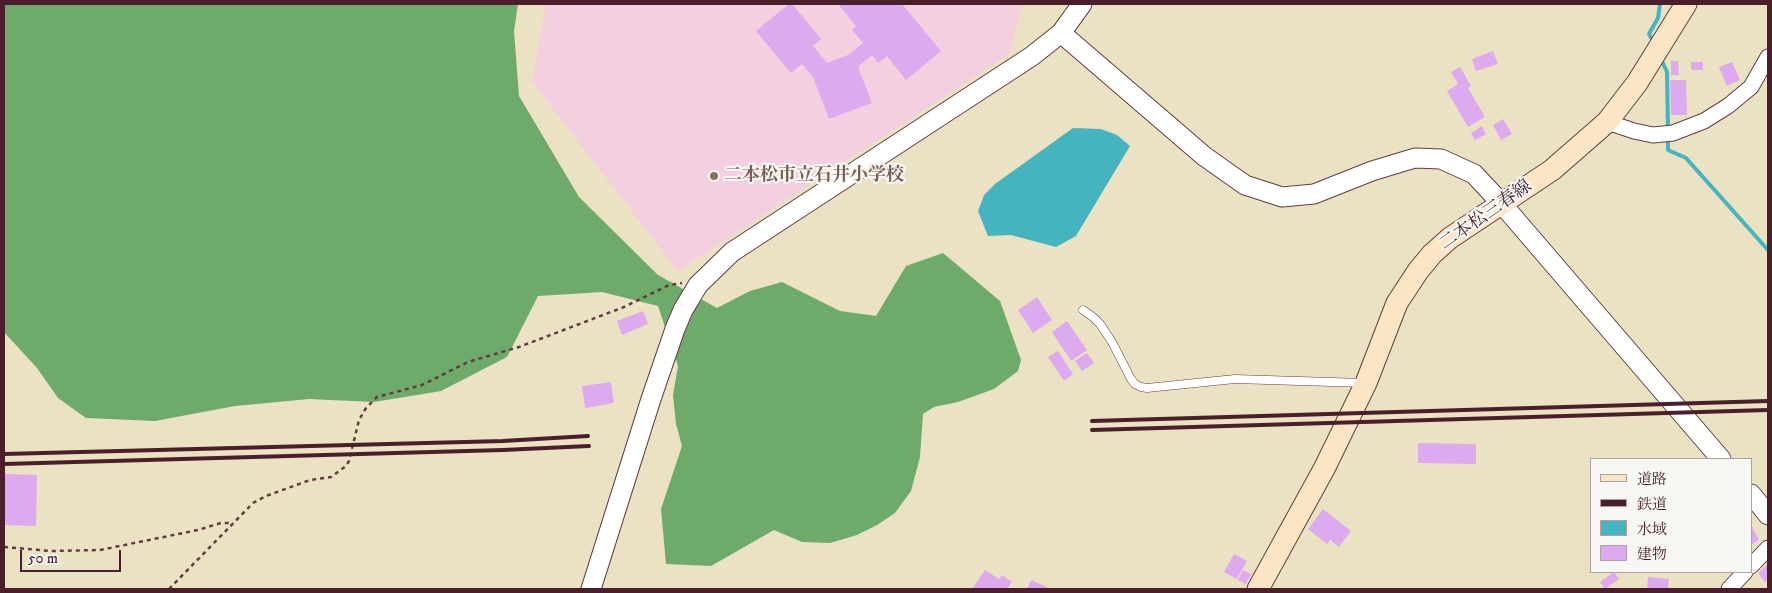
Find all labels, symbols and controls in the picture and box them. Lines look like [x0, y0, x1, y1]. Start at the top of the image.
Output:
place label: 二本松市立石井小学校 [724, 165, 904, 187]
marker: 二本松市立石井小学校 [708, 170, 720, 182]
street label: 二本松三春線 [1436, 176, 1536, 256]
legend [1590, 458, 1752, 573]
text: 道路 [1637, 470, 1667, 489]
text: 鉄道 [1637, 495, 1667, 514]
text: 水域 [1637, 520, 1667, 539]
scale bar [22, 540, 124, 572]
text: 建物 [1637, 545, 1667, 564]
text: 50 m [28, 549, 58, 568]

